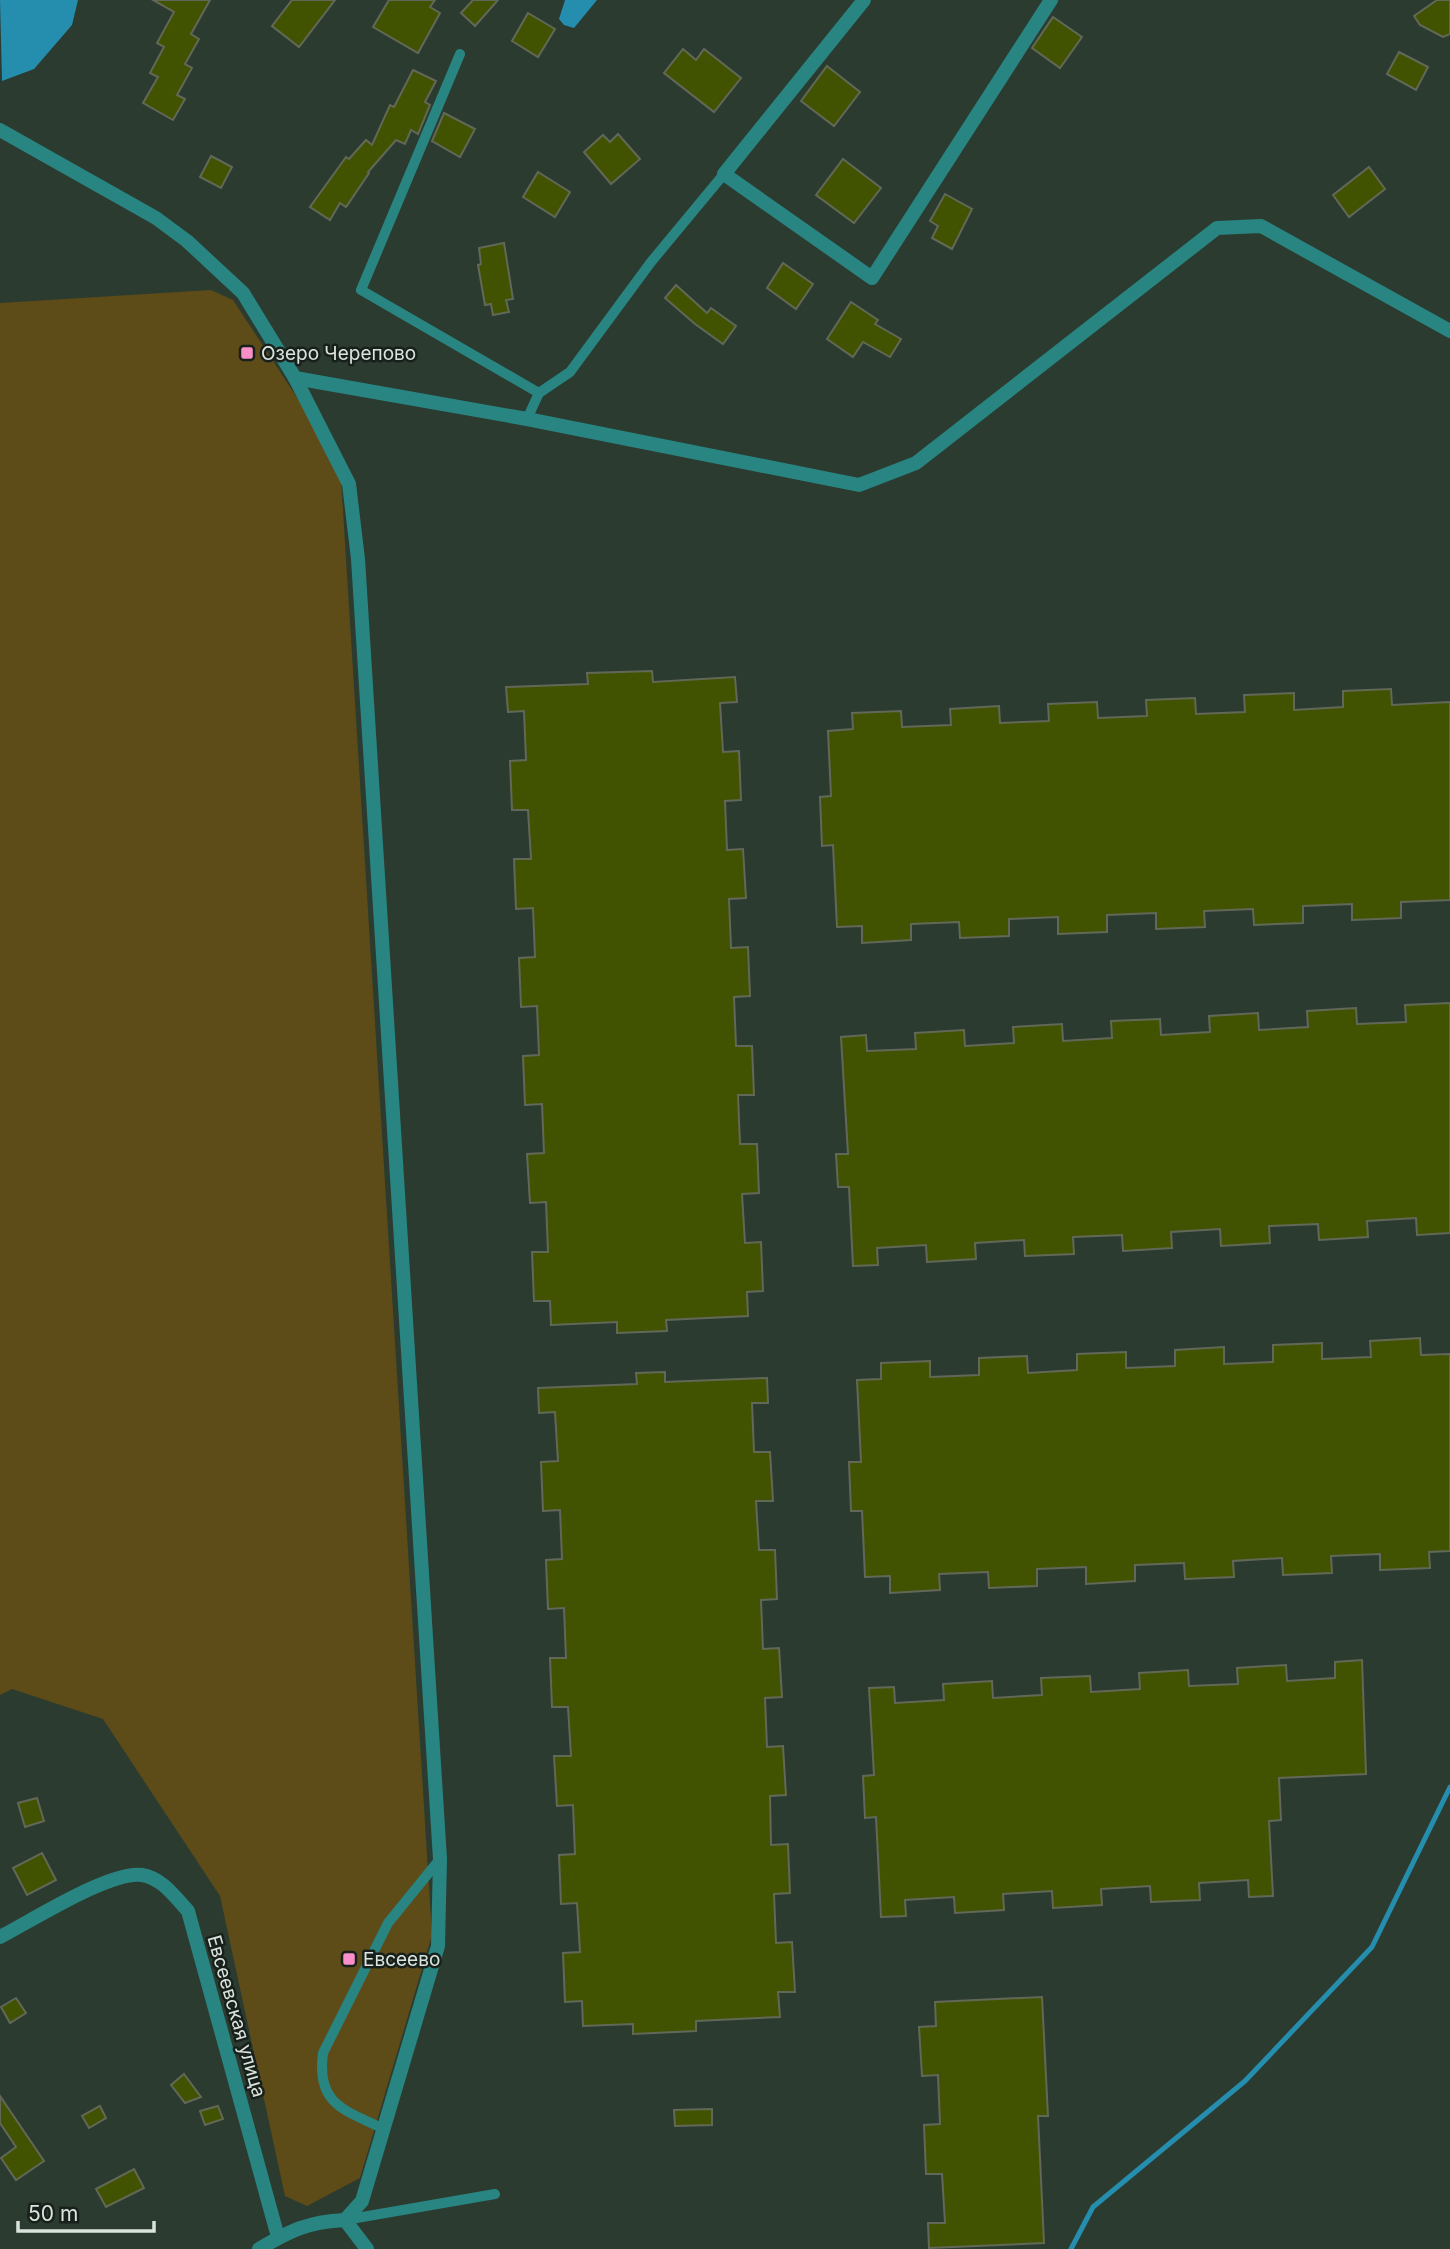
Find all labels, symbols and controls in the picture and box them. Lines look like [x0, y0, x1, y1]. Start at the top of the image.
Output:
place label: Озеро Черепово [261, 342, 416, 365]
marker: Озеро Черепово [239, 345, 255, 361]
street label: Евсеевская улица [202, 1932, 271, 2100]
place label: Евсеево [363, 1948, 440, 1971]
marker: Евсеево [341, 1951, 357, 1967]
scale bar [18, 2190, 154, 2234]
text: 50 m [28, 2201, 78, 2226]

